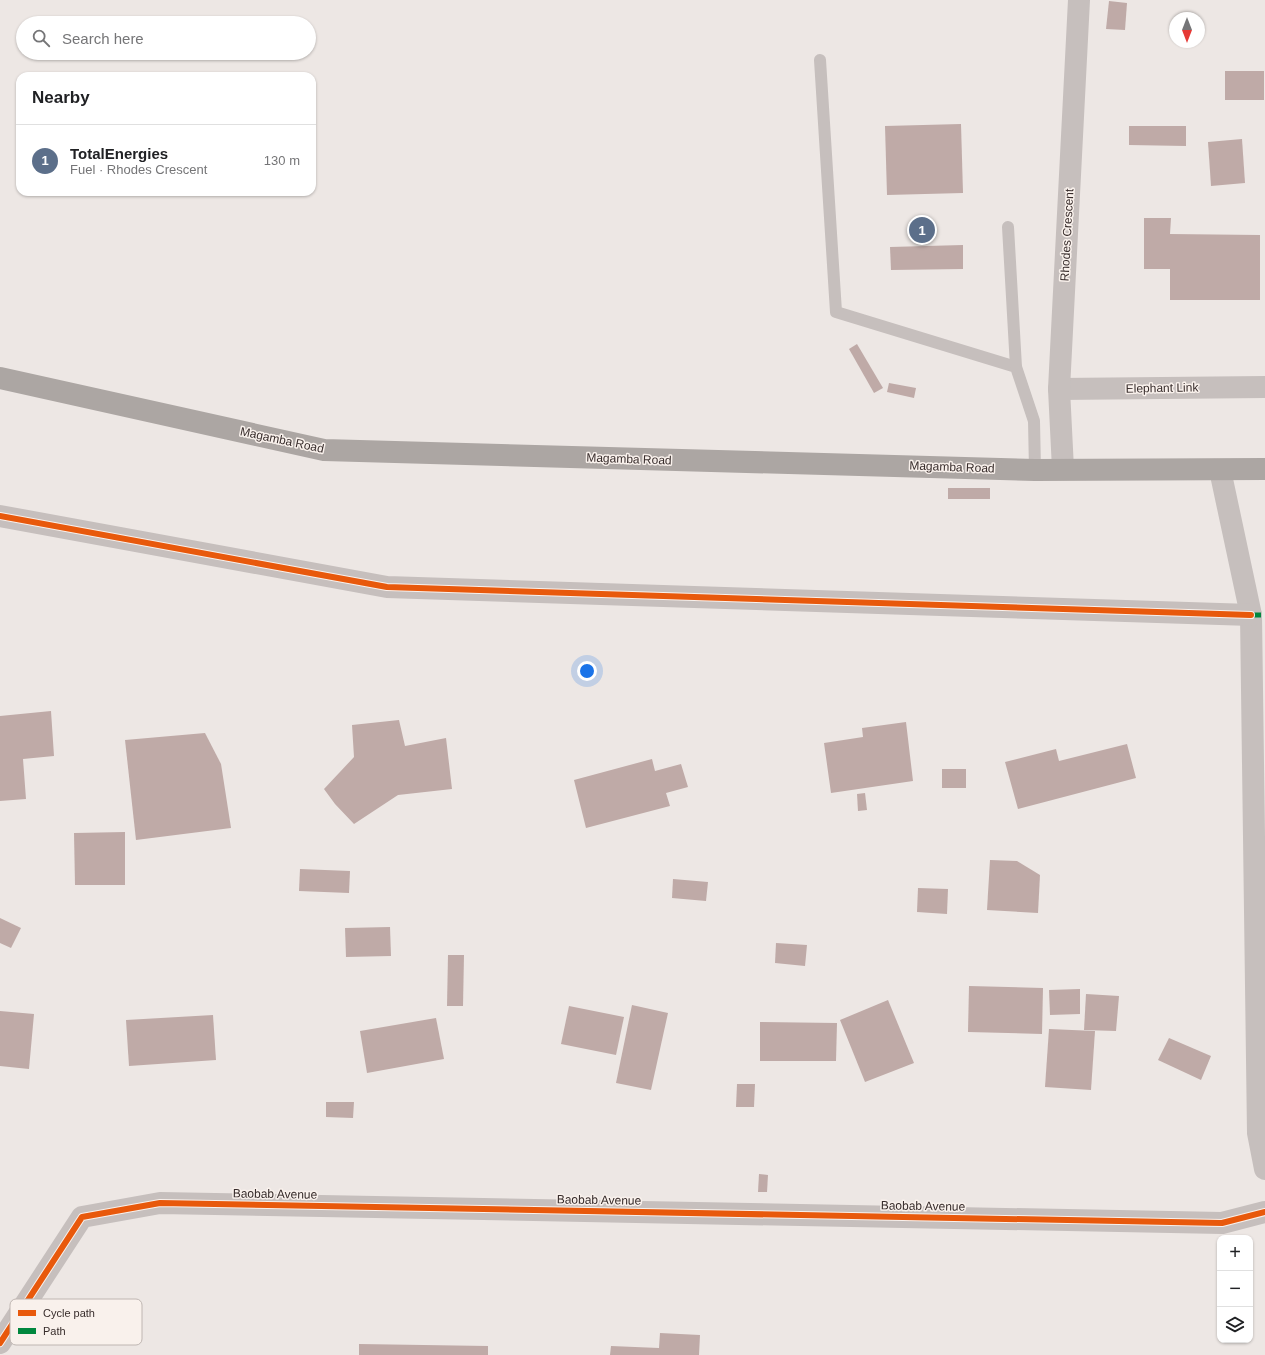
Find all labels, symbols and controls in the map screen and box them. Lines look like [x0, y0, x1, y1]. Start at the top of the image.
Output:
north arrow [1169, 12, 1205, 48]
search box [16, 16, 316, 60]
icon: search [30, 27, 52, 49]
text: Search here [62, 30, 144, 47]
text: Nearby [32, 88, 90, 107]
text: TotalEnergies [70, 145, 168, 162]
text: 1 [41, 153, 49, 168]
text: 130 m [264, 153, 300, 168]
text: Fuel · Rhodes Crescent [70, 162, 207, 177]
street label: Rhodes Crescent [1058, 188, 1076, 282]
pin: 1 [909, 215, 935, 245]
street label: Elephant Link [1126, 380, 1199, 396]
street label: Magamba Road [239, 424, 325, 456]
street label: Magamba Road [586, 451, 672, 467]
street label: Magamba Road [909, 459, 995, 475]
your location [577, 661, 597, 681]
street label: Baobab Avenue [233, 1186, 318, 1202]
street label: Baobab Avenue [557, 1192, 642, 1208]
street label: Baobab Avenue [881, 1198, 966, 1214]
map controls [1217, 1235, 1253, 1343]
button: + [1217, 1235, 1253, 1271]
button: − [1217, 1271, 1253, 1307]
legend [10, 1299, 142, 1345]
text: Cycle path [43, 1307, 95, 1319]
button: layers [1217, 1307, 1253, 1343]
text: Path [43, 1325, 66, 1337]

